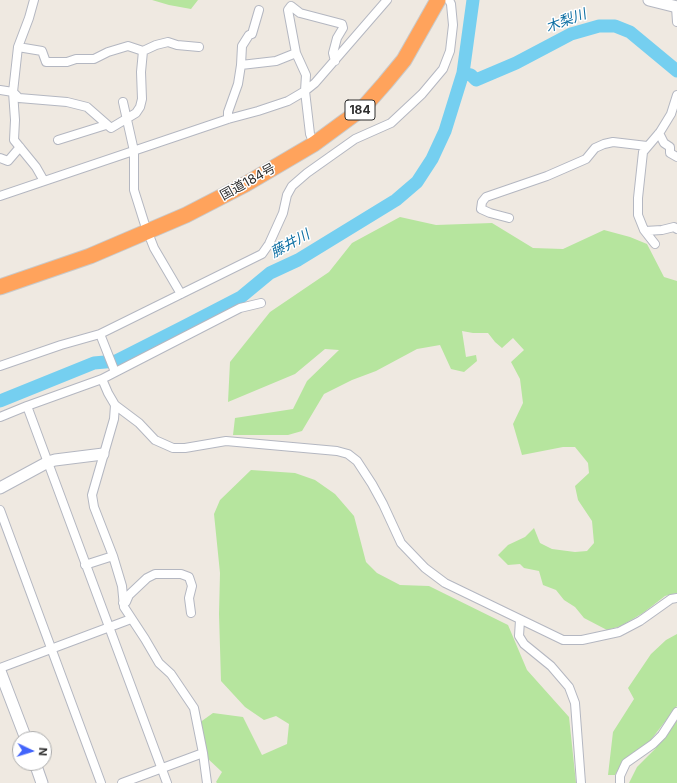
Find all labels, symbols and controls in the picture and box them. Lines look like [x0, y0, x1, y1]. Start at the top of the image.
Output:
water label: 木梨川 [543, 6, 589, 36]
road number: 184 [345, 100, 375, 120]
street label: 国道184号 [218, 160, 278, 204]
water label: 藤井川 [268, 226, 312, 262]
north arrow [12, 731, 52, 771]
text: N [36, 747, 50, 756]

